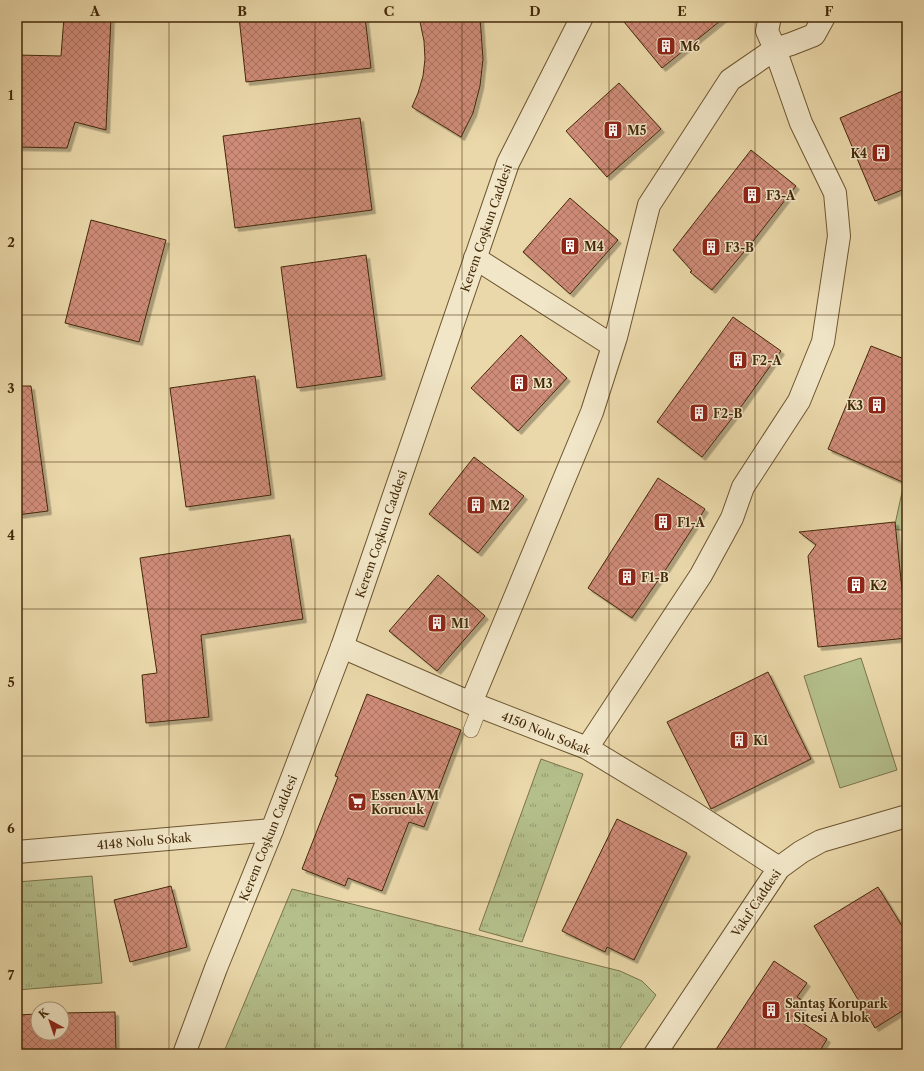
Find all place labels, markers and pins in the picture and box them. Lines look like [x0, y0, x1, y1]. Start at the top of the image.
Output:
building icon: M6 [655, 35, 677, 57]
place label: M6 [680, 39, 700, 54]
building icon: M5 [602, 119, 624, 141]
place label: M5 [627, 123, 647, 138]
building icon: K4 [870, 142, 892, 164]
place label: K4 [851, 146, 867, 161]
building icon: F3-A [741, 184, 763, 206]
place label: F3-A [766, 188, 796, 203]
building icon: M4 [559, 235, 581, 257]
building icon: F3-B [700, 236, 722, 258]
place label: M4 [584, 239, 604, 254]
place label: F3-B [725, 240, 754, 255]
building icon: F2-A [727, 349, 749, 371]
place label: F2-A [752, 353, 782, 368]
building icon: M3 [508, 372, 530, 394]
place label: M3 [533, 376, 553, 391]
building icon: K3 [866, 394, 888, 416]
place label: K3 [847, 398, 863, 413]
building icon: F2-B [688, 402, 710, 424]
place label: F2-B [713, 406, 742, 421]
building icon: M2 [465, 494, 487, 516]
place label: M2 [490, 498, 510, 513]
building icon: F1-A [652, 511, 674, 533]
place label: F1-A [677, 515, 706, 530]
building icon: F1-B [616, 566, 638, 588]
place label: F1-B [641, 570, 669, 585]
building icon: K2 [845, 574, 867, 596]
place label: K2 [870, 578, 887, 593]
building icon: M1 [426, 612, 448, 634]
place label: M1 [451, 616, 470, 631]
building icon: K1 [728, 729, 750, 751]
place label: K1 [753, 733, 769, 748]
place label: Essen AVM Korucuk [371, 788, 439, 817]
supermarket icon: Essen AVM Korucuk [346, 791, 368, 813]
place label: Santaş Korupark 1 Sitesi A blok [785, 996, 889, 1025]
building icon: Santaş Korupark 1 Sitesi A blok [760, 999, 782, 1021]

